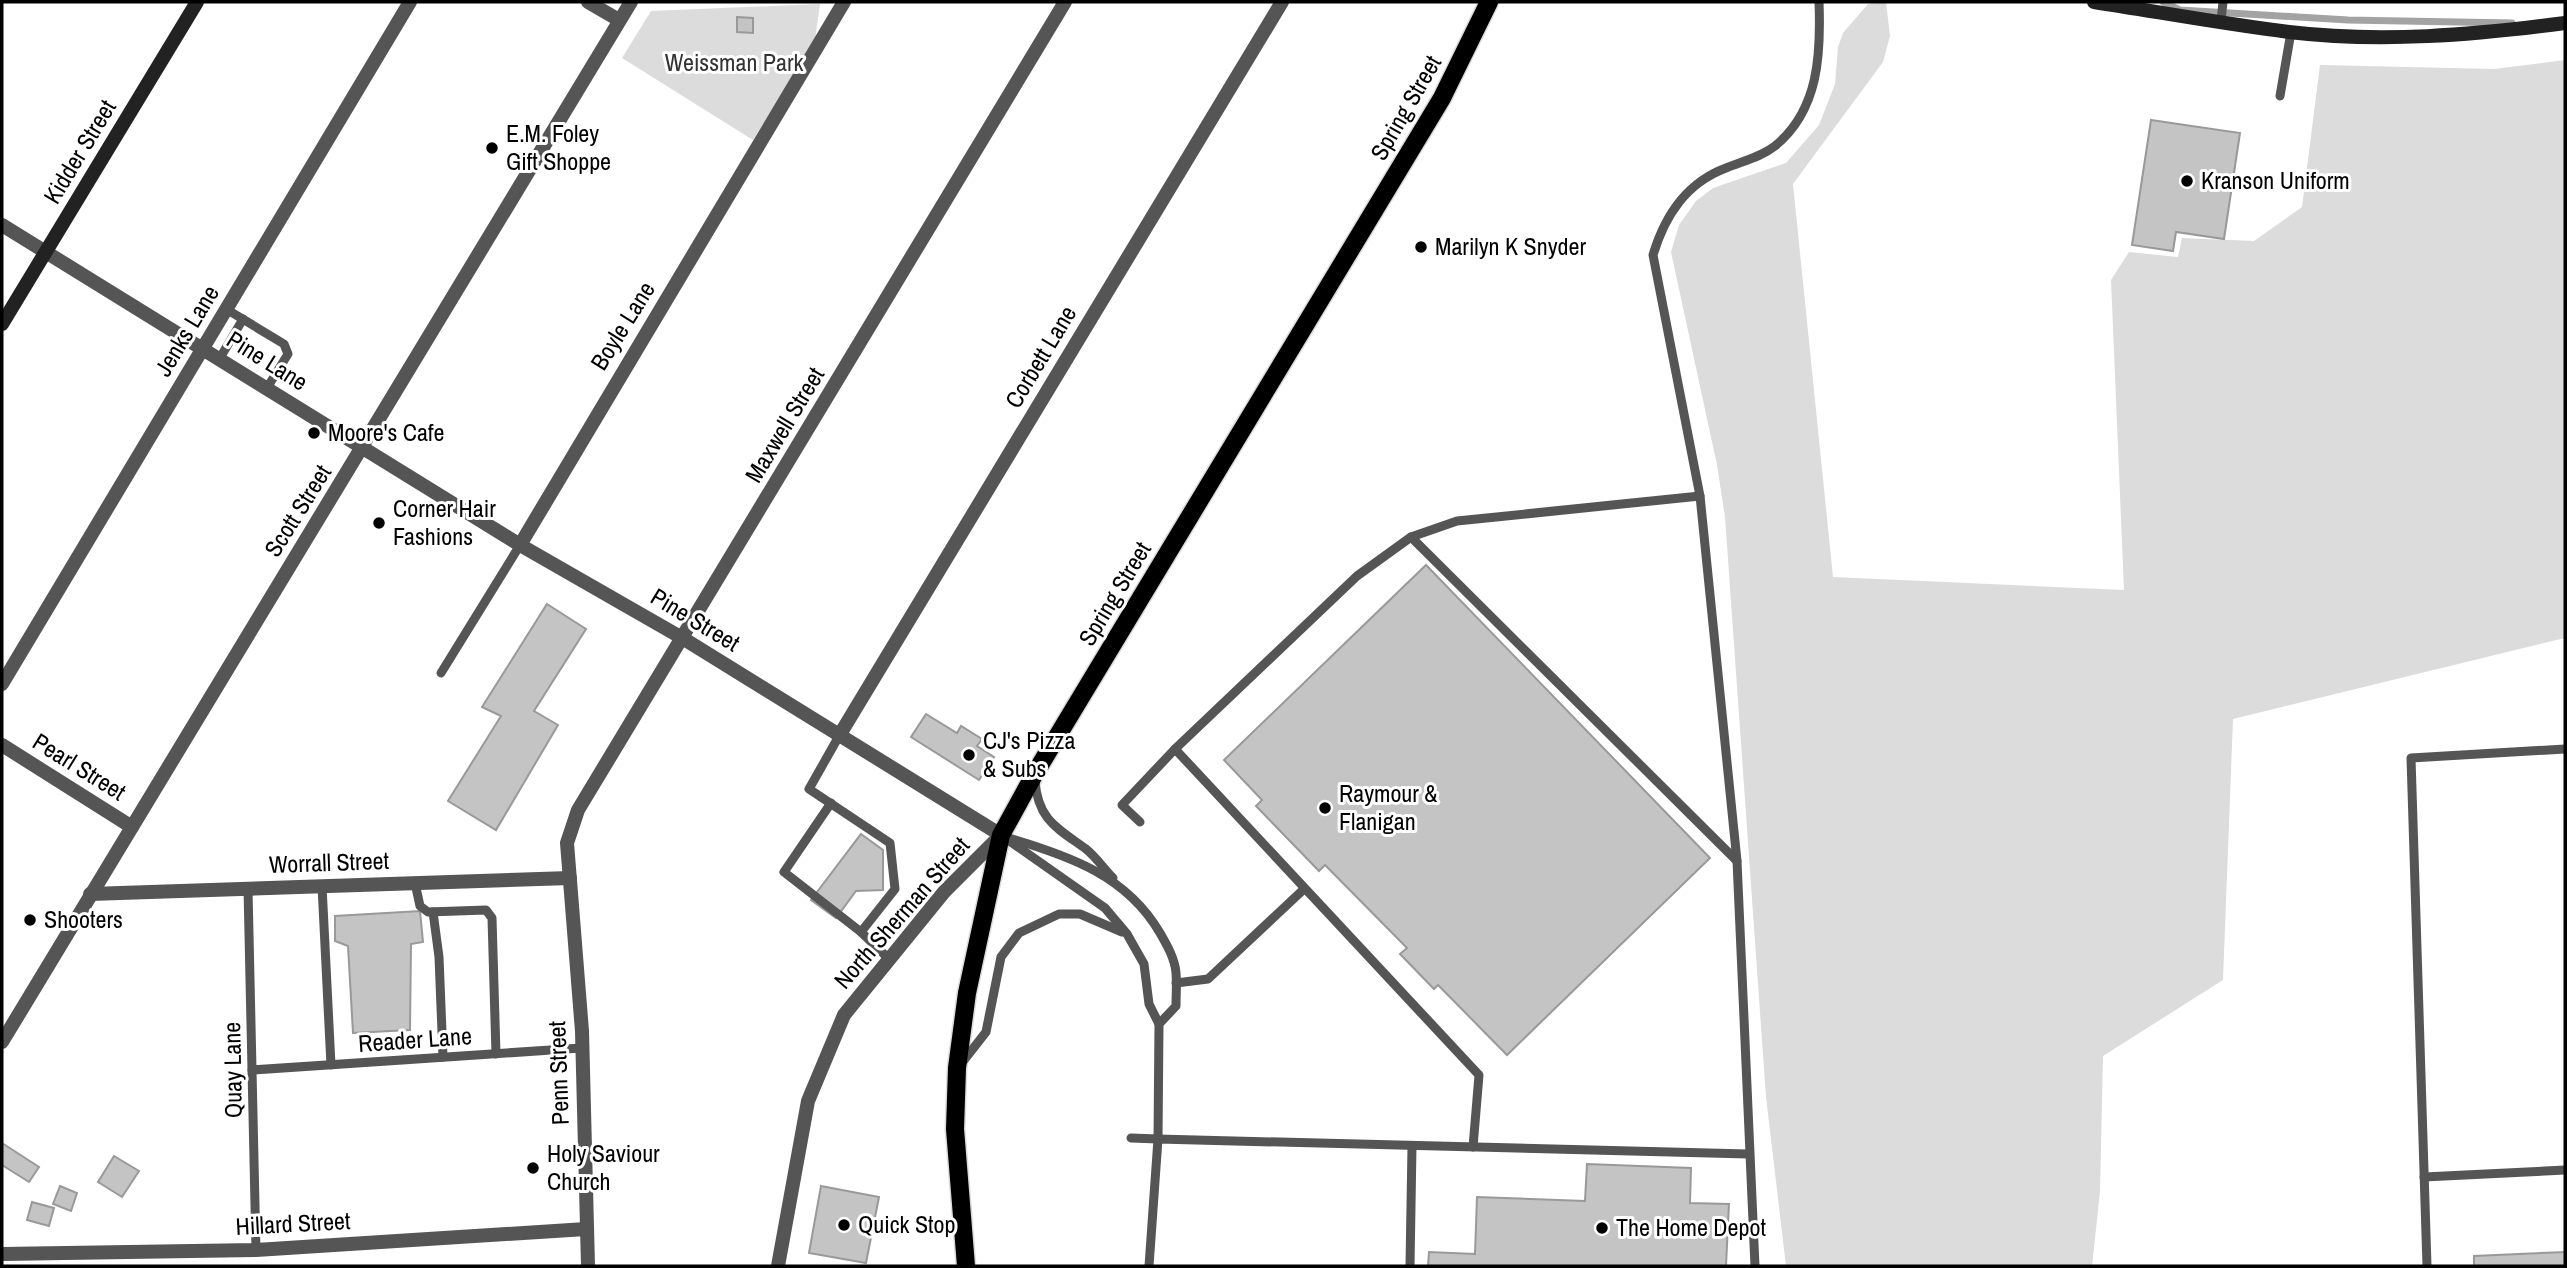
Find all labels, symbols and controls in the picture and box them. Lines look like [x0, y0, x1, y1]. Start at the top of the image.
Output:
park label: Weissman Park [665, 46, 803, 78]
street label: Spring Street [1362, 49, 1448, 166]
street label: Kidder Street [36, 93, 123, 209]
place label: E.M. Foley Gift Shoppe [506, 117, 611, 177]
marker: E.M. Foley Gift Shoppe [484, 140, 500, 156]
place label: Kranson Uniform [2201, 164, 2350, 196]
marker: Kranson Uniform [2179, 173, 2195, 189]
place label: Marilyn K Snyder [1435, 230, 1586, 262]
marker: Marilyn K Snyder [1413, 239, 1429, 255]
street label: Boyle Lane [582, 275, 662, 376]
street label: Jenks Lane [147, 279, 226, 382]
street label: Corbett Lane [997, 299, 1083, 413]
street label: Pine Lane [221, 323, 314, 398]
street label: Maxwell Street [737, 360, 831, 488]
place label: Moore's Cafe [328, 416, 444, 448]
marker: Moore's Cafe [306, 425, 322, 441]
street label: Scott Street [256, 458, 338, 563]
place label: Corner Hair Fashions [393, 492, 496, 552]
marker: Corner Hair Fashions [371, 515, 387, 531]
street label: Spring Street [1071, 535, 1158, 651]
street label: Pine Street [645, 580, 746, 658]
place label: CJ's Pizza & Subs [983, 724, 1075, 784]
street label: Pearl Street [27, 725, 133, 808]
marker: CJ's Pizza & Subs [961, 747, 977, 763]
place label: Raymour & Flanigan [1339, 777, 1437, 837]
marker: Raymour & Flanigan [1317, 800, 1333, 816]
street label: North Sherman Street [826, 829, 976, 995]
street label: Worrall Street [268, 844, 390, 880]
place label: Shooters [44, 903, 123, 935]
marker: Shooters [22, 912, 38, 928]
street label: Reader Lane [357, 1019, 473, 1059]
street label: Penn Street [540, 1020, 576, 1126]
street label: Quay Lane [215, 1022, 249, 1118]
place label: Holy Saviour Church [547, 1137, 660, 1197]
marker: Holy Saviour Church [525, 1160, 541, 1176]
street label: Hillard Street [235, 1204, 352, 1242]
place label: Quick Stop [858, 1208, 955, 1240]
place label: The Home Depot [1616, 1211, 1766, 1243]
marker: Quick Stop [836, 1217, 852, 1233]
marker: The Home Depot [1594, 1220, 1610, 1236]

